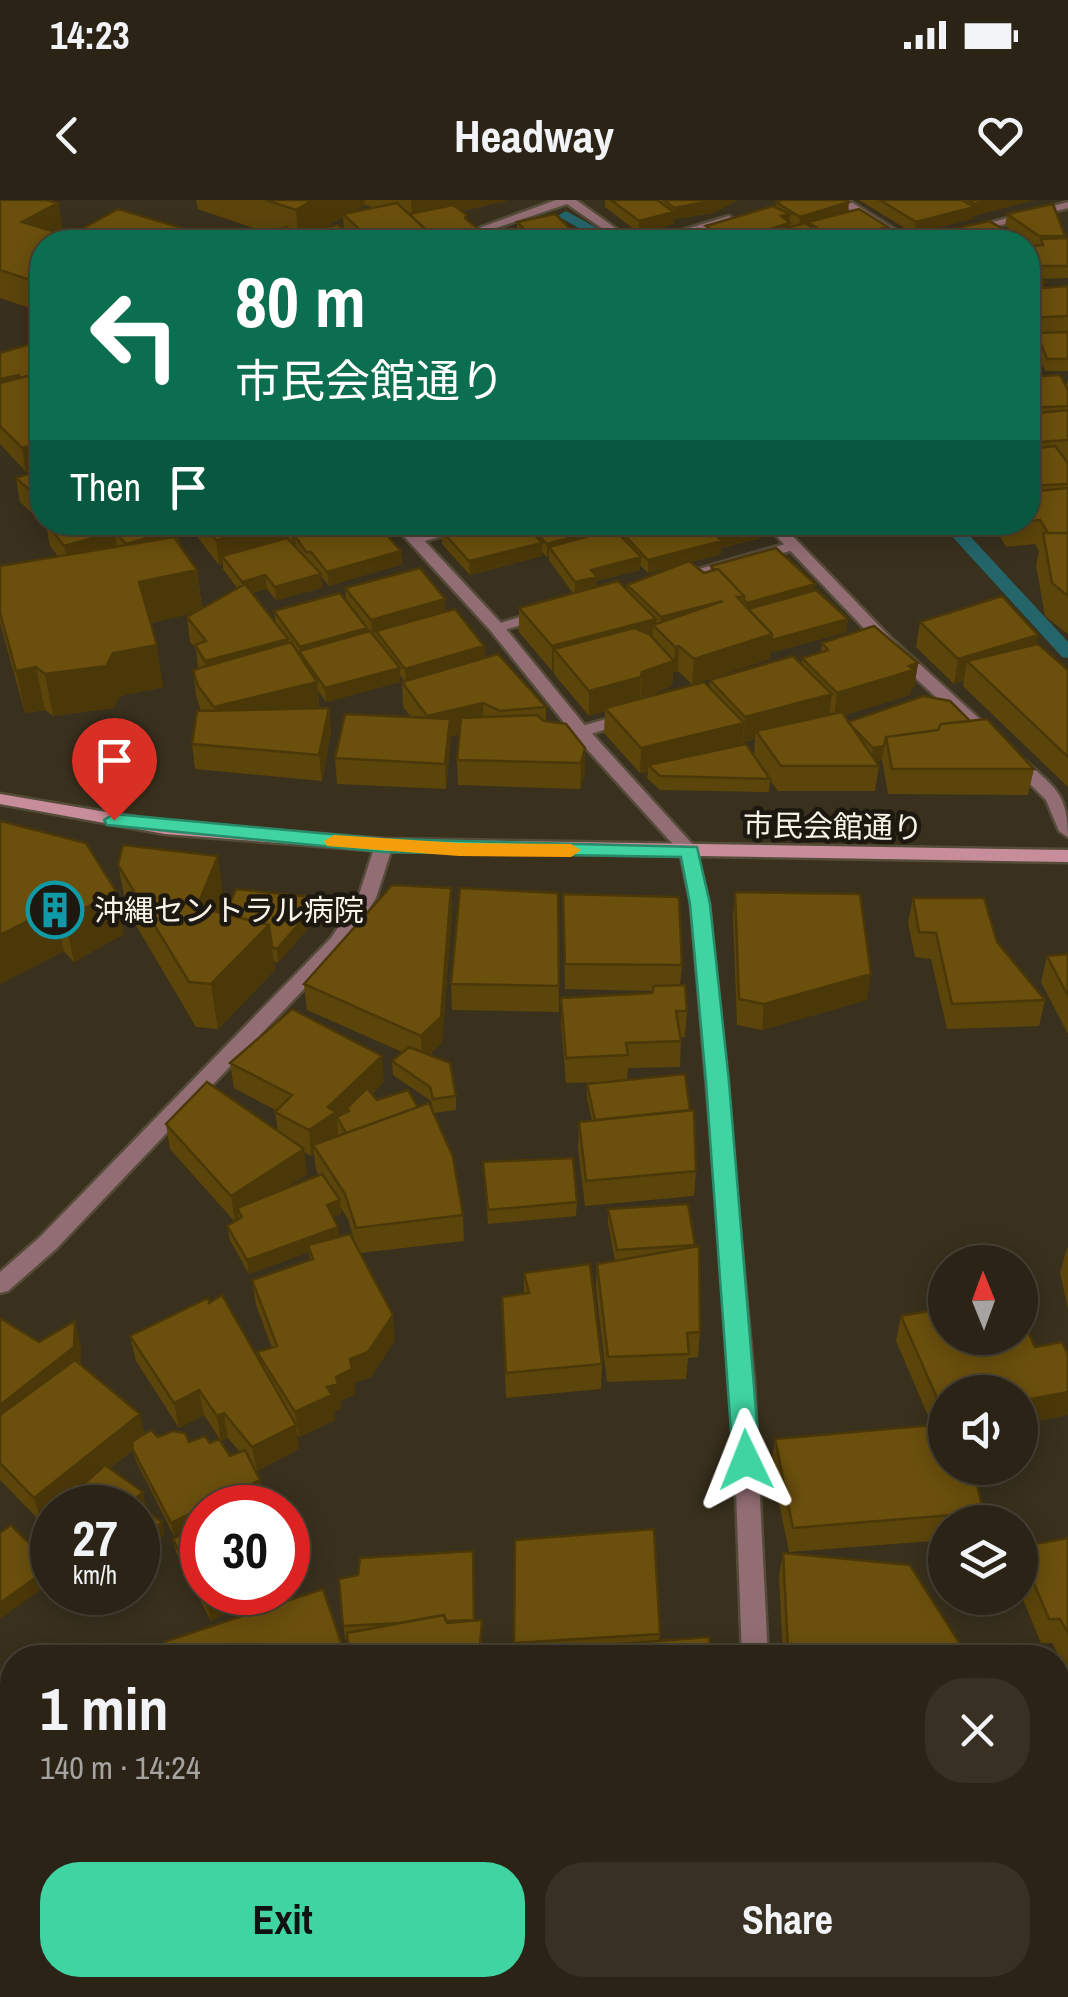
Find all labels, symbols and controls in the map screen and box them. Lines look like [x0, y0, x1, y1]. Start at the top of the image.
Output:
text: 14:23 [50, 10, 130, 61]
text: Headway [454, 105, 614, 166]
icon: back [40, 108, 95, 163]
icon: heart [973, 108, 1028, 163]
text: 80 m [235, 255, 366, 349]
icon: left [70, 270, 200, 400]
text: 市民会館通り [235, 350, 505, 411]
icon: arrive [161, 460, 216, 515]
text: Then [70, 462, 141, 513]
pin [72, 718, 157, 821]
icon: arrive [87, 733, 142, 788]
street label: 市民会館通り [743, 804, 923, 848]
building icon: 沖縄セントラル病院 [25, 880, 85, 940]
place label: 沖縄セントラル病院 [94, 890, 364, 930]
north arrow [928, 1245, 1038, 1355]
map controls [928, 1245, 1038, 1615]
button: sound [928, 1375, 1038, 1485]
position arrow [694, 1408, 798, 1512]
speed limit sign: 30 [180, 1485, 310, 1615]
text: 27 [72, 1504, 118, 1572]
button: layers [928, 1505, 1038, 1615]
text: km/h [73, 1558, 117, 1592]
text: 1 min [40, 1668, 169, 1749]
button: close [925, 1678, 1030, 1783]
text: 140 m · 14:24 [40, 1746, 200, 1789]
button: Exit [40, 1862, 525, 1977]
button: Share [545, 1862, 1030, 1977]

